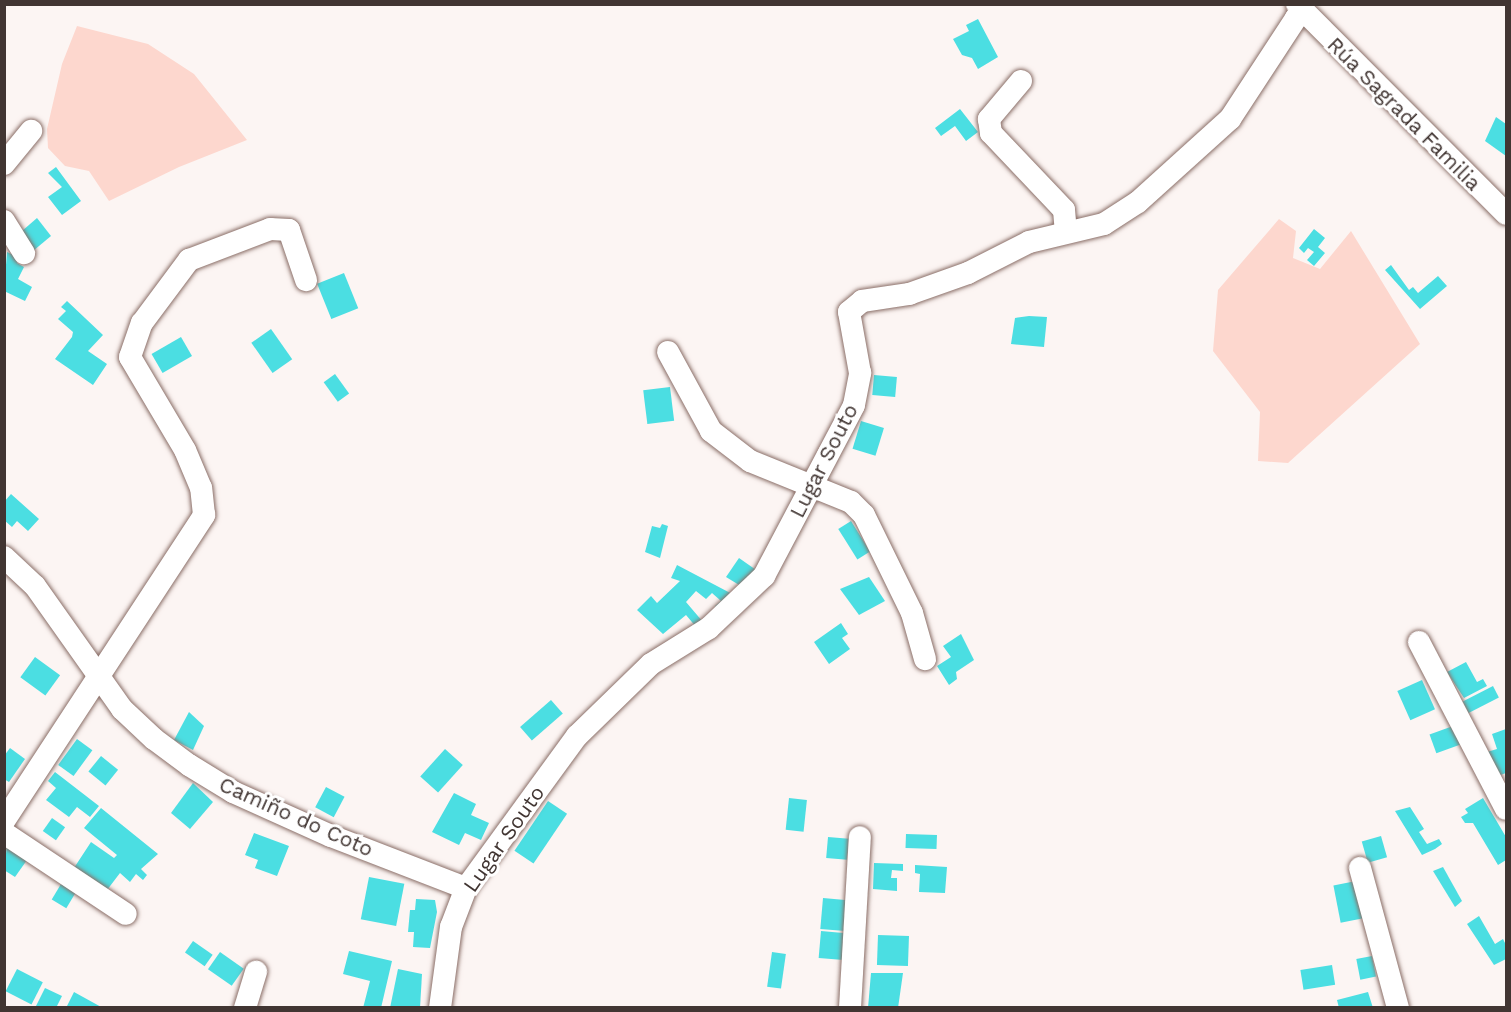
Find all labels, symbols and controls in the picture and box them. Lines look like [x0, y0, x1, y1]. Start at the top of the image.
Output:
street label: Rúa Sagrada Familia [1322, 32, 1486, 196]
street label: Lugar Souto [785, 400, 863, 522]
street label: Camiño do Coto [215, 772, 377, 862]
street label: Lugar Souto [458, 781, 550, 897]

